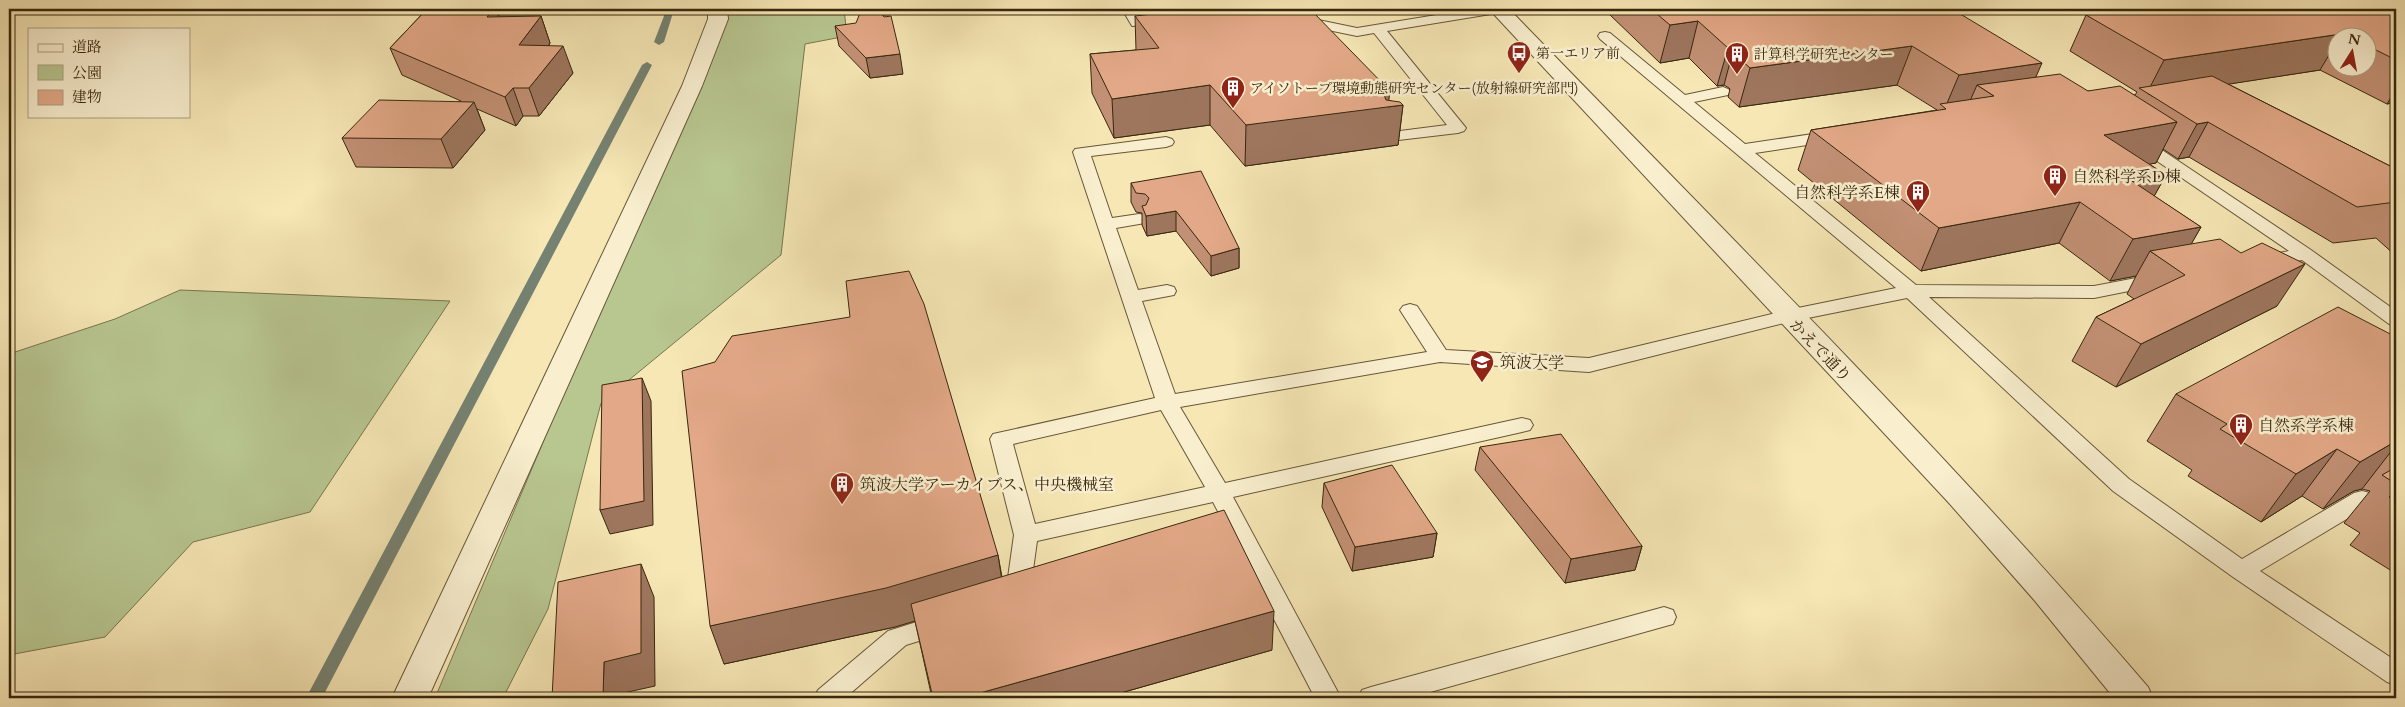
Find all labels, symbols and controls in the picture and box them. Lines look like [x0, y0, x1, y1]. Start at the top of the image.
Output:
legend [28, 28, 190, 118]
north arrow [2328, 28, 2378, 78]
text: N [2347, 29, 2362, 50]
text: 道路 [72, 37, 102, 57]
bus stop icon: 第一エリア前 [1506, 40, 1532, 74]
building icon: 計算科学研究センター [1724, 41, 1750, 75]
place label: 第一エリア前 [1536, 44, 1620, 63]
place label: 計算科学研究センター [1754, 45, 1893, 64]
text: 公園 [72, 63, 102, 83]
building icon: アイソトープ環境動態研究センター(放射線研究部門) [1220, 75, 1246, 109]
place label: アイソトープ環境動態研究センター(放射線研究部門) [1250, 79, 1578, 98]
text: 建物 [72, 87, 102, 107]
building icon: 自然科学系D棟 [2042, 163, 2068, 197]
place label: 自然科学系D棟 [2072, 166, 2181, 188]
building icon: 自然科学系E棟 [1905, 179, 1931, 213]
place label: 自然科学系E棟 [1794, 182, 1900, 204]
street label: かえで通り [1785, 314, 1856, 387]
school or university icon: 筑波大学 [1469, 349, 1495, 383]
place label: 筑波大学 [1500, 352, 1564, 374]
building icon: 自然系学系棟 [2228, 412, 2254, 446]
place label: 自然系学系棟 [2258, 415, 2354, 437]
building icon: 筑波大学アーカイブス、中央機械室 [829, 471, 855, 505]
place label: 筑波大学アーカイブス、中央機械室 [860, 474, 1114, 496]

